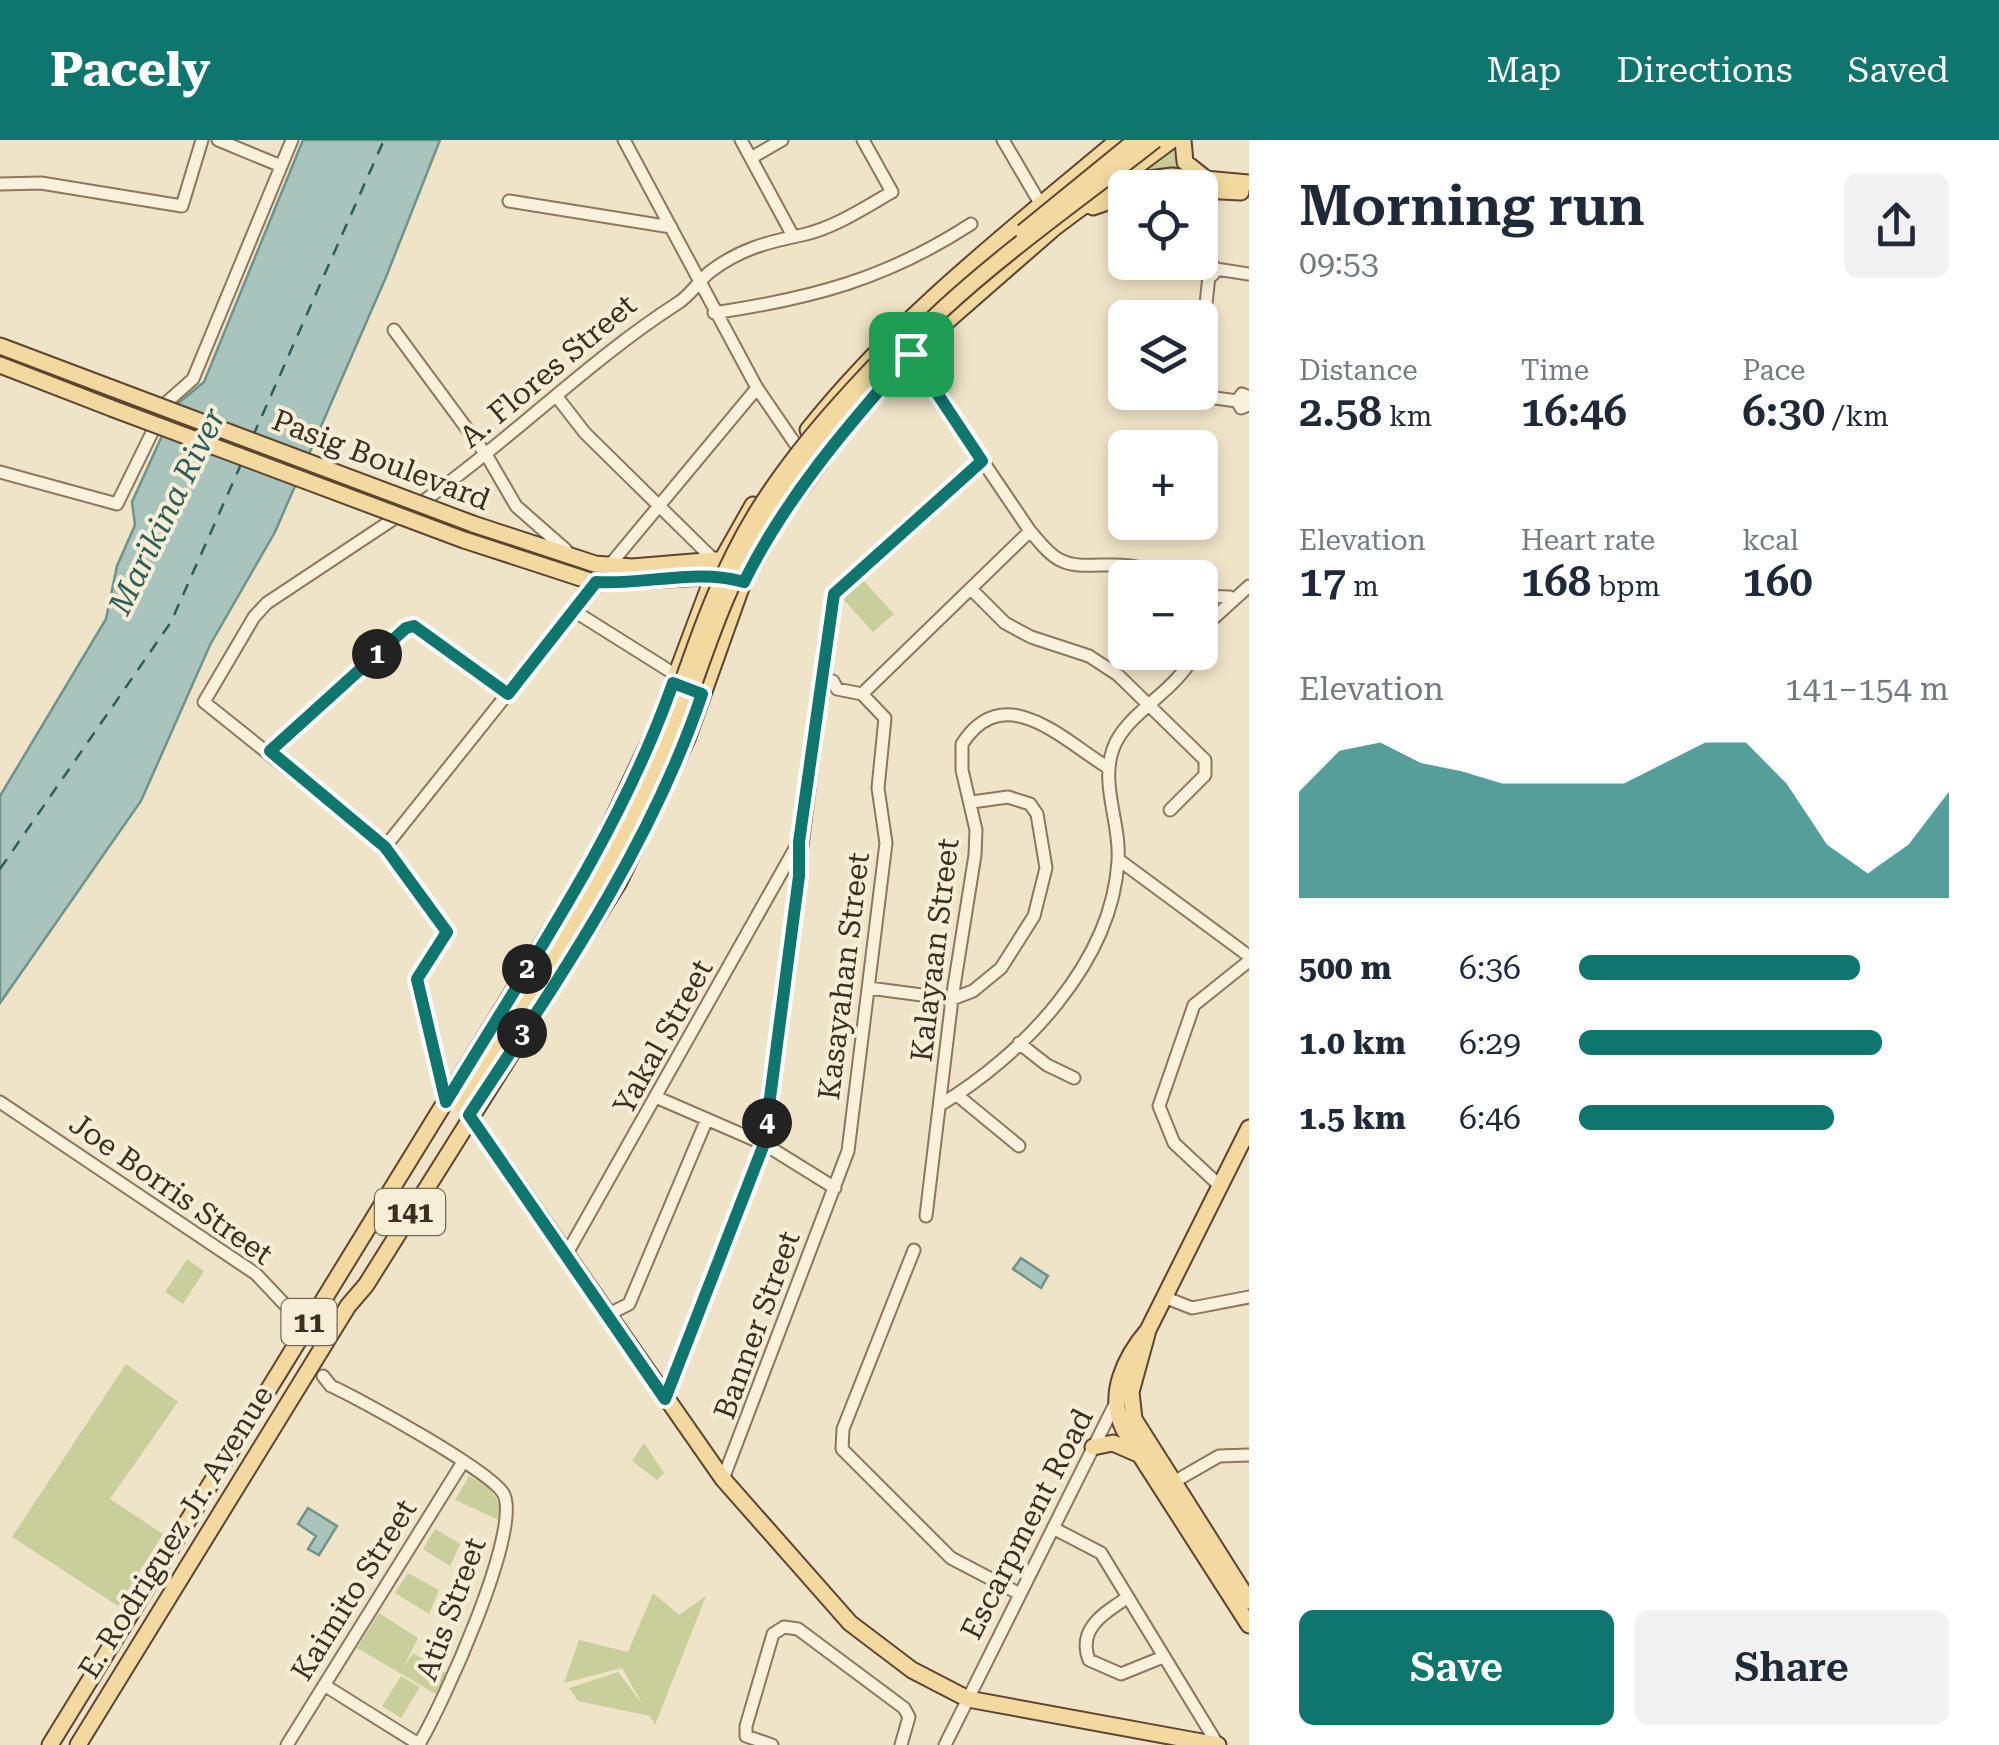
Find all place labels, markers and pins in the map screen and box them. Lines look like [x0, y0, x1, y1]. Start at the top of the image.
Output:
pin [869, 312, 954, 397]
pin: 1 [352, 629, 402, 679]
pin: 2 [502, 944, 552, 994]
pin: 3 [497, 1008, 547, 1058]
pin: 4 [742, 1098, 792, 1148]

